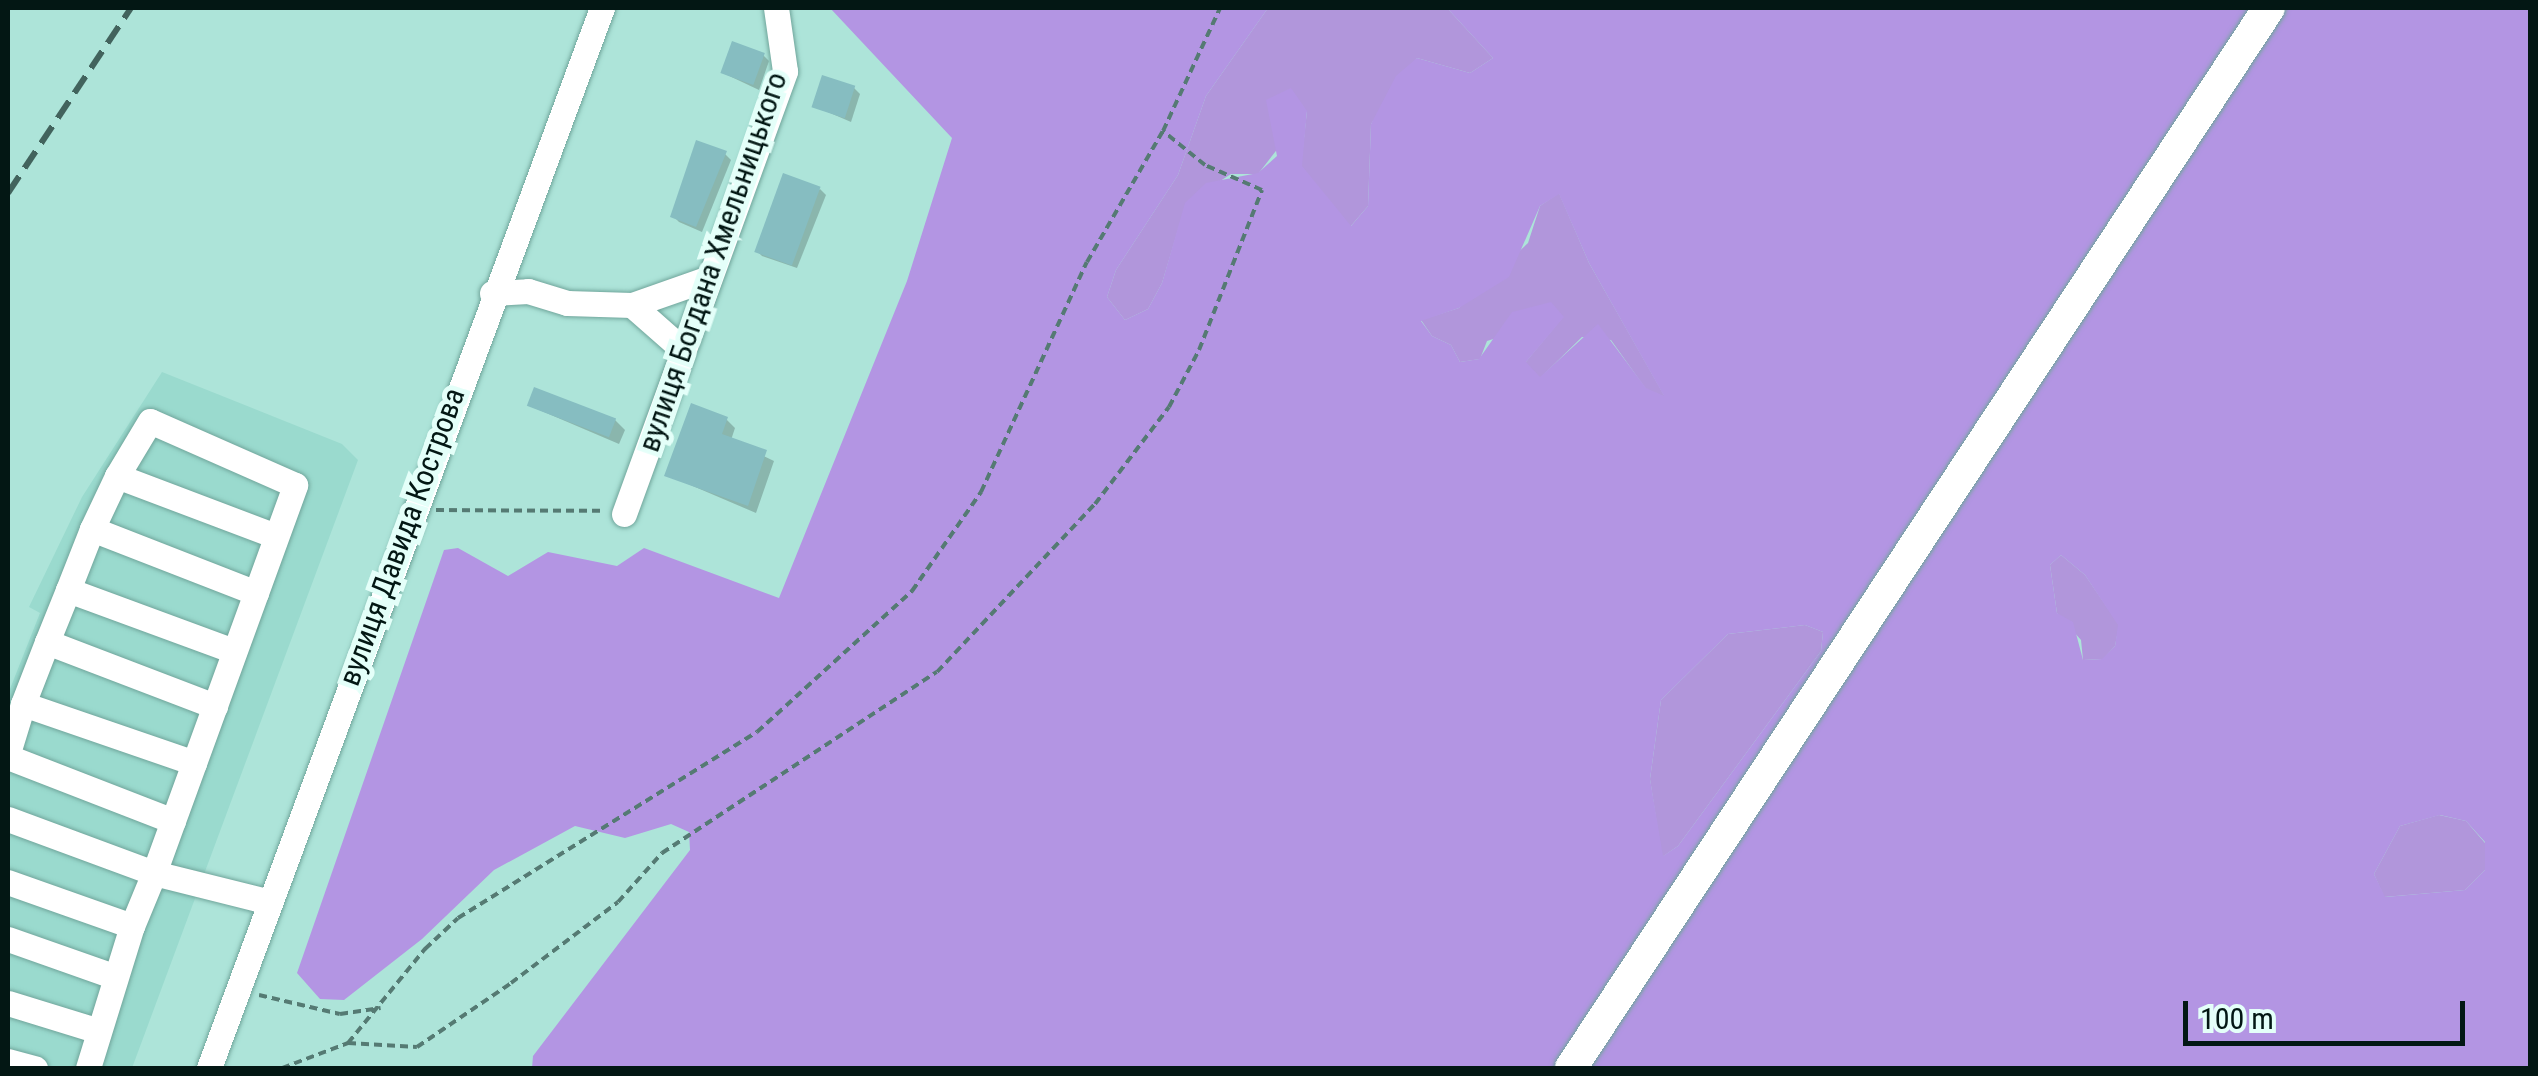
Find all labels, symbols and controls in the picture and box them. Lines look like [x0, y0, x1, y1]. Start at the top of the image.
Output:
street label: вулиця Богдана Хмельницького [631, 68, 795, 456]
street label: вулиця Давида Кострова [331, 383, 473, 691]
scale bar [2188, 981, 2470, 1043]
text: 100 m [2200, 1001, 2274, 1036]

